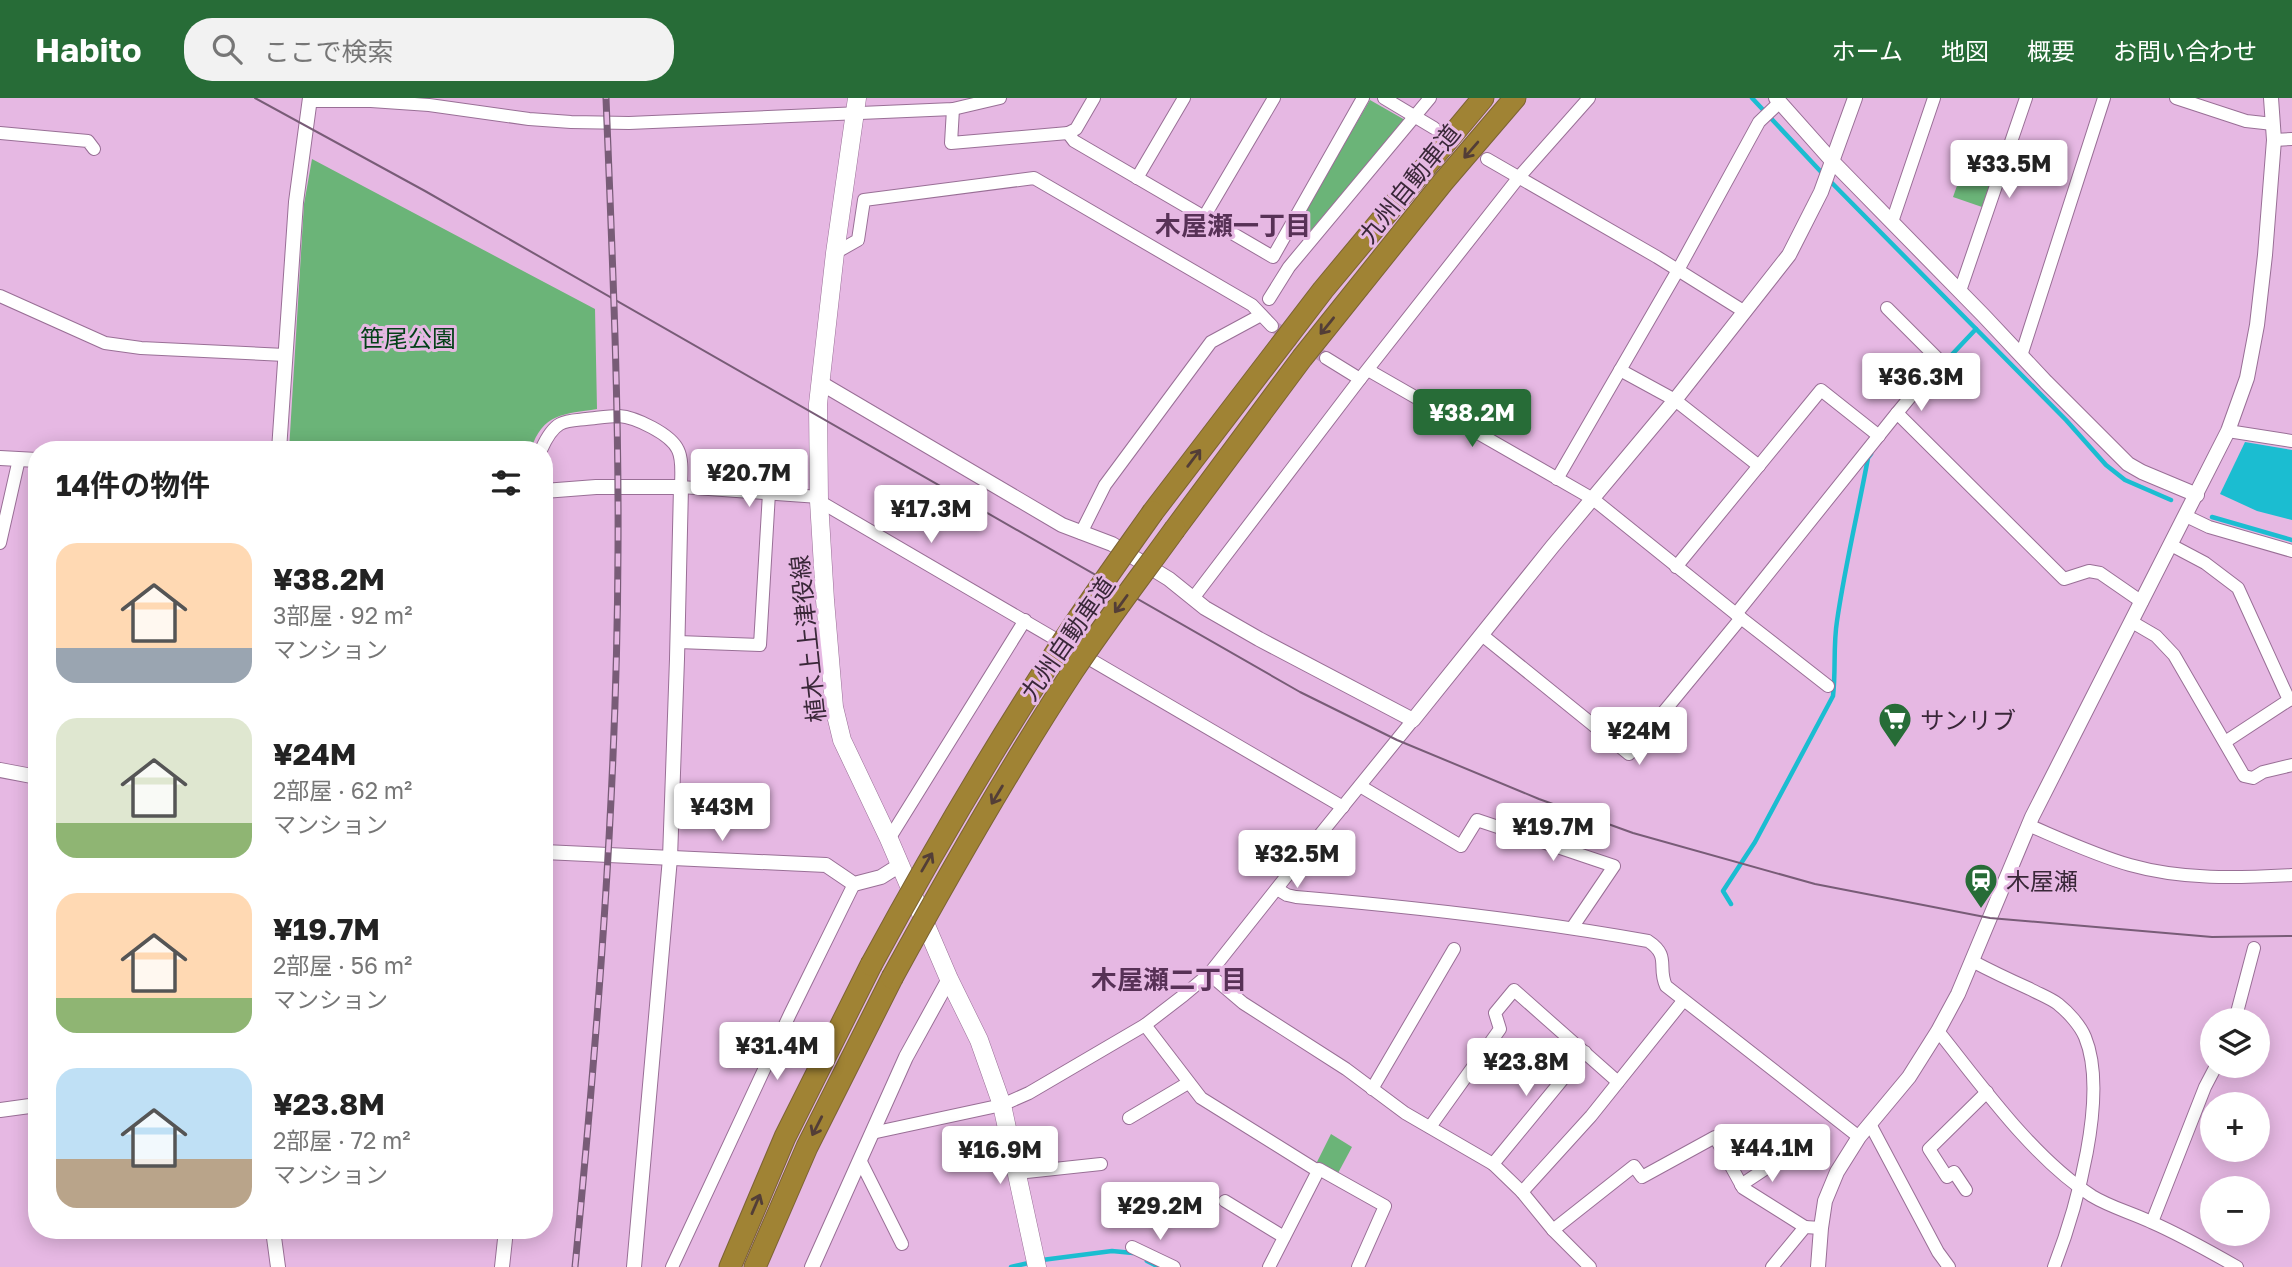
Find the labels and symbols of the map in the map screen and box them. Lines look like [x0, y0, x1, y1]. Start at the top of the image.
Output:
street label: 九州自動車道 [1352, 118, 1466, 248]
one-way arrow [1463, 140, 1479, 158]
pin: ¥33.5M [1952, 140, 2066, 200]
district label: 木屋瀬一丁目 [1155, 210, 1311, 241]
one-way arrow [1320, 317, 1335, 335]
park label: 笹尾公園 [360, 323, 456, 352]
pin: ¥36.3M [1864, 354, 1978, 413]
pin: ¥38.2M [1415, 390, 1529, 449]
one-way arrow [1186, 449, 1201, 467]
pin: ¥20.7M [692, 450, 806, 509]
pin: ¥17.3M [874, 486, 988, 545]
street label: 植木上上津役線 [784, 554, 830, 724]
street label: 九州自動車道 [1014, 571, 1120, 705]
one-way arrow [1114, 594, 1128, 613]
supermarket icon: サンリブ [1876, 700, 1914, 749]
place label: サンリブ [1920, 705, 2016, 734]
pin: ¥24M [1598, 708, 1680, 767]
pin: ¥43M [681, 784, 763, 843]
one-way arrow [989, 784, 1003, 804]
pin: ¥19.7M [1496, 804, 1610, 863]
pin: ¥32.5M [1240, 830, 1354, 890]
one-way arrow [920, 853, 934, 873]
station icon: 木屋瀬 [1962, 861, 2000, 910]
place label: 木屋瀬 [2006, 866, 2078, 895]
district label: 木屋瀬二丁目 [1091, 964, 1247, 995]
pin: ¥31.4M [720, 1023, 834, 1082]
pin: ¥23.8M [1469, 1038, 1583, 1098]
one-way arrow [810, 1115, 824, 1136]
pin: ¥44.1M [1715, 1124, 1829, 1184]
pin: ¥16.9M [943, 1126, 1057, 1186]
pin: ¥29.2M [1103, 1182, 1217, 1242]
one-way arrow [751, 1194, 764, 1216]

